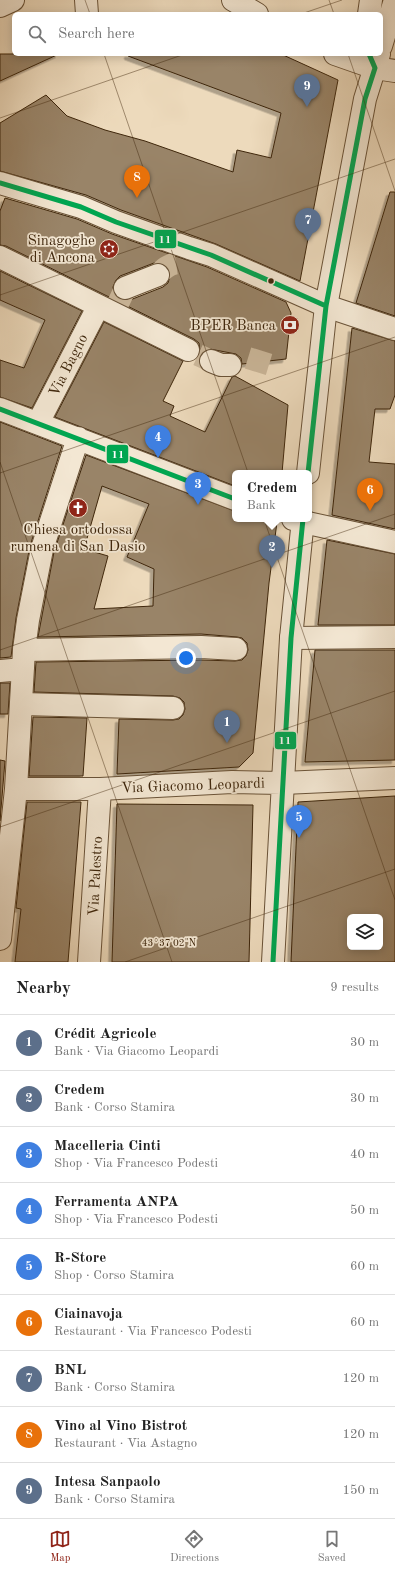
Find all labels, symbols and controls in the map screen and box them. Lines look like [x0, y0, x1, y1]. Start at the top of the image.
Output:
search box [12, 12, 383, 56]
icon: search [26, 23, 48, 45]
text: Search here [58, 27, 135, 42]
pin: 9 [294, 74, 320, 107]
pin: 8 [124, 165, 150, 198]
pin: 7 [295, 208, 321, 241]
line badge: 11 [154, 229, 177, 249]
place label: Sinagoghe di Ancona [27, 234, 96, 266]
text: 11 [159, 235, 171, 246]
synagogue icon: Sinagoghe di Ancona [98, 238, 120, 260]
unlabelled marker [266, 276, 276, 286]
bank icon: BPER Banca [279, 314, 301, 336]
place label: BPER Banca [190, 319, 277, 334]
street label: Via Bagno [47, 332, 91, 399]
pin: 4 [145, 425, 171, 458]
line badge: 11 [106, 444, 129, 464]
text: 11 [112, 450, 124, 461]
popup [232, 470, 312, 522]
pin: 3 [185, 472, 211, 505]
pin: 6 [357, 478, 383, 511]
text: Credem [247, 481, 297, 496]
church icon: Chiesa ortodossa rumena di San Dasio [67, 497, 89, 519]
text: Bank [247, 499, 276, 512]
place label: Chiesa ortodossa rumena di San Dasio [11, 523, 145, 555]
pin: 2 [259, 535, 285, 568]
your location [176, 648, 196, 668]
pin: 1 [214, 710, 240, 743]
line badge: 11 [274, 731, 297, 750]
text: 11 [279, 736, 291, 747]
street label: Via Giacomo Leopardi [121, 776, 265, 797]
pin: 5 [286, 805, 312, 838]
street label: Via Palestro [87, 836, 106, 916]
map controls [347, 914, 383, 950]
button: layers [347, 914, 383, 950]
text: 43°37'02"N [142, 938, 197, 948]
text: Nearby [16, 980, 71, 997]
text: 9 results [330, 981, 379, 994]
text: Crédit Agricole [54, 1027, 157, 1042]
text: 1 [25, 1036, 33, 1049]
text: 30 m [350, 1036, 379, 1049]
text: Bank · Via Giacomo Leopardi [54, 1045, 219, 1058]
text: Credem [54, 1083, 105, 1098]
text: 2 [25, 1092, 33, 1105]
text: 30 m [350, 1092, 379, 1105]
text: Bank · Corso Stamira [54, 1101, 175, 1114]
text: Macelleria Cinti [54, 1139, 161, 1154]
text: 3 [25, 1148, 33, 1161]
text: 40 m [350, 1148, 379, 1161]
text: Shop · Via Francesco Podesti [54, 1157, 218, 1170]
text: Ferramenta ANPA [54, 1195, 179, 1210]
text: 4 [25, 1204, 33, 1217]
text: 50 m [350, 1204, 379, 1217]
text: Shop · Via Francesco Podesti [54, 1213, 218, 1226]
text: R-Store [54, 1251, 106, 1266]
text: 5 [25, 1260, 33, 1273]
text: 60 m [350, 1260, 379, 1273]
text: Shop · Corso Stamira [54, 1269, 174, 1282]
text: Ciainavoja [54, 1307, 123, 1322]
text: 6 [25, 1316, 33, 1329]
text: 60 m [350, 1316, 379, 1329]
text: Restaurant · Via Francesco Podesti [54, 1325, 252, 1338]
text: BNL [54, 1363, 86, 1378]
text: 7 [25, 1372, 33, 1385]
text: 120 m [342, 1372, 379, 1385]
text: Bank · Corso Stamira [54, 1381, 175, 1394]
text: Vino al Vino Bistrot [54, 1419, 187, 1434]
text: 8 [25, 1428, 33, 1441]
text: 120 m [342, 1428, 379, 1441]
text: Restaurant · Via Astagno [54, 1437, 197, 1450]
text: Intesa Sanpaolo [54, 1475, 161, 1490]
text: 9 [25, 1484, 33, 1497]
text: 150 m [342, 1484, 379, 1497]
text: Bank · Corso Stamira [54, 1493, 175, 1506]
tab: Map [49, 1528, 71, 1566]
tab: Directions [170, 1528, 219, 1566]
tab: Saved [318, 1528, 346, 1566]

